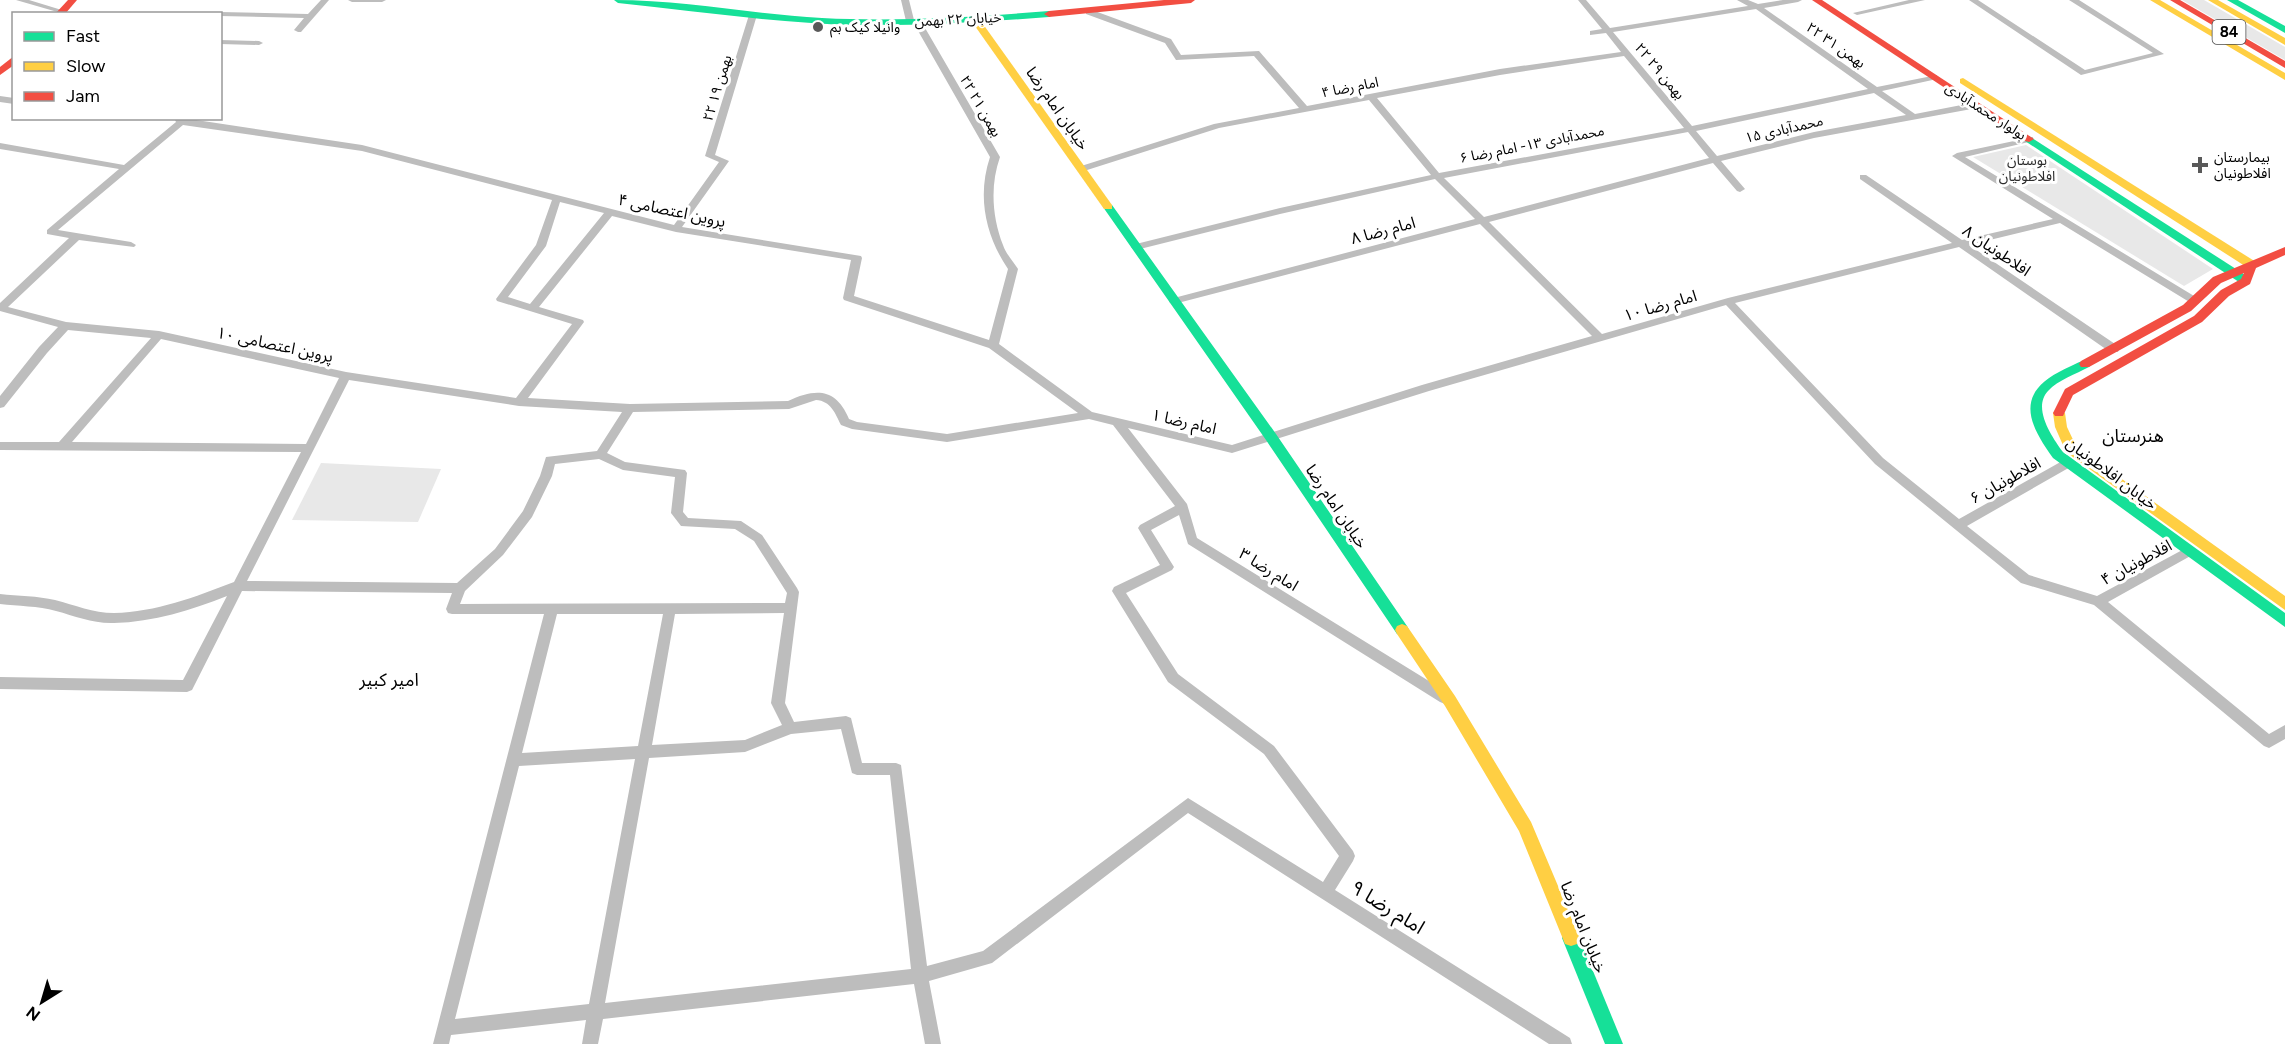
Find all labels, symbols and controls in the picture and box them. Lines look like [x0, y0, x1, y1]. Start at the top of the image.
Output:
street label: خیابان ۲۲ بهمن [914, 9, 1002, 30]
legend [12, 12, 222, 120]
place label: وانیلا کیک بم [830, 19, 900, 38]
street label: ۲۲ بهمن ۳۱ [1803, 19, 1869, 72]
marker: وانیلا کیک بم [811, 20, 825, 34]
road number: 84 [2212, 20, 2246, 44]
text: Fast [66, 25, 100, 47]
street label: ۲۲ بهمن ۲۹ [1631, 40, 1688, 103]
street label: ۲۲ بهمن ۱۹ [699, 53, 736, 123]
text: Slow [66, 55, 105, 77]
street label: خیابان امام رضا [1020, 63, 1093, 155]
street label: ۲۲ بهمن ۲۱ [956, 72, 1005, 140]
street label: امام رضا ۴ [1320, 74, 1381, 103]
street label: بولوار محمدآبادی [1942, 79, 2029, 144]
text: Jam [66, 85, 100, 107]
street label: محمدآبادی ۱۵ [1743, 112, 1825, 147]
street label: محمدآبادی ۱۳- امام رضا ۶ [1458, 122, 1606, 169]
place label: بیمارستان افلاطونیان [2214, 149, 2271, 182]
park label: بوستان افلاطونیان [1999, 152, 2055, 185]
marker: بیمارستان افلاطونیان [2191, 156, 2209, 174]
street label: پروین اعتصامی ۴ [616, 190, 727, 232]
street label: امام رضا ۸ [1349, 213, 1418, 251]
street label: افلاطونیان ۸ [1959, 221, 2034, 280]
street label: امام رضا ۱۰ [1621, 286, 1700, 328]
street label: پروین اعتصامی ۱۰ [215, 323, 335, 367]
street label: امام رضا ۱ [1149, 405, 1218, 441]
district label: هنرستان [2102, 425, 2164, 447]
street label: خیابان افلاطونیان [2063, 433, 2161, 514]
street label: افلاطونیان ۶ [1967, 453, 2044, 508]
street label: خیابان امام رضا [1299, 461, 1372, 553]
street label: افلاطونیان ۴ [2097, 536, 2175, 589]
street label: امام رضا ۳ [1234, 544, 1302, 598]
district label: امیر کبیر [358, 669, 419, 691]
street label: امام رضا ۹ [1345, 875, 1429, 942]
street label: خیابان امام رضا [1554, 879, 1611, 977]
north arrow [12, 972, 72, 1032]
text: N [23, 1002, 44, 1025]

